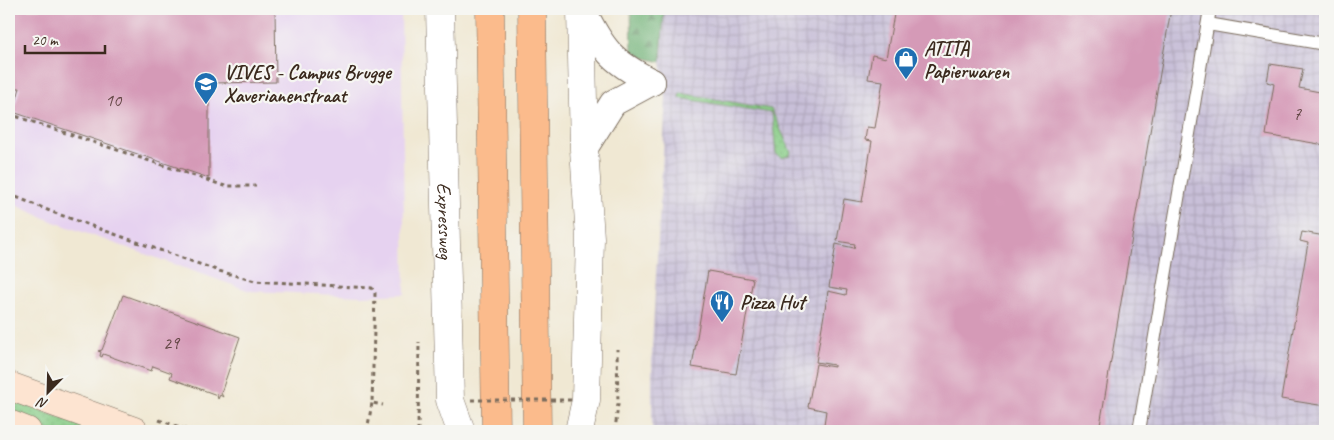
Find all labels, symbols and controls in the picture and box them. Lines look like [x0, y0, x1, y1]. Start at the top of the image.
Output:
scale bar [25, 22, 105, 54]
text: 20 m [32, 31, 59, 50]
place label: ATITA Papierwaren [924, 36, 1010, 84]
shop icon: ATITA Papierwaren [893, 46, 919, 80]
place label: VIVES - Campus Brugge Xaverianenstraat [224, 60, 393, 108]
school or university icon: VIVES - Campus Brugge Xaverianenstraat [193, 71, 219, 105]
house number: 10 [105, 89, 123, 111]
house number: 7 [1293, 103, 1302, 125]
street label: Expressweg [431, 182, 458, 260]
restaurant icon: Pizza Hut [709, 289, 735, 323]
place label: Pizza Hut [740, 290, 808, 315]
house number: 29 [163, 332, 181, 354]
north arrow [22, 368, 72, 418]
text: N [34, 393, 50, 413]

